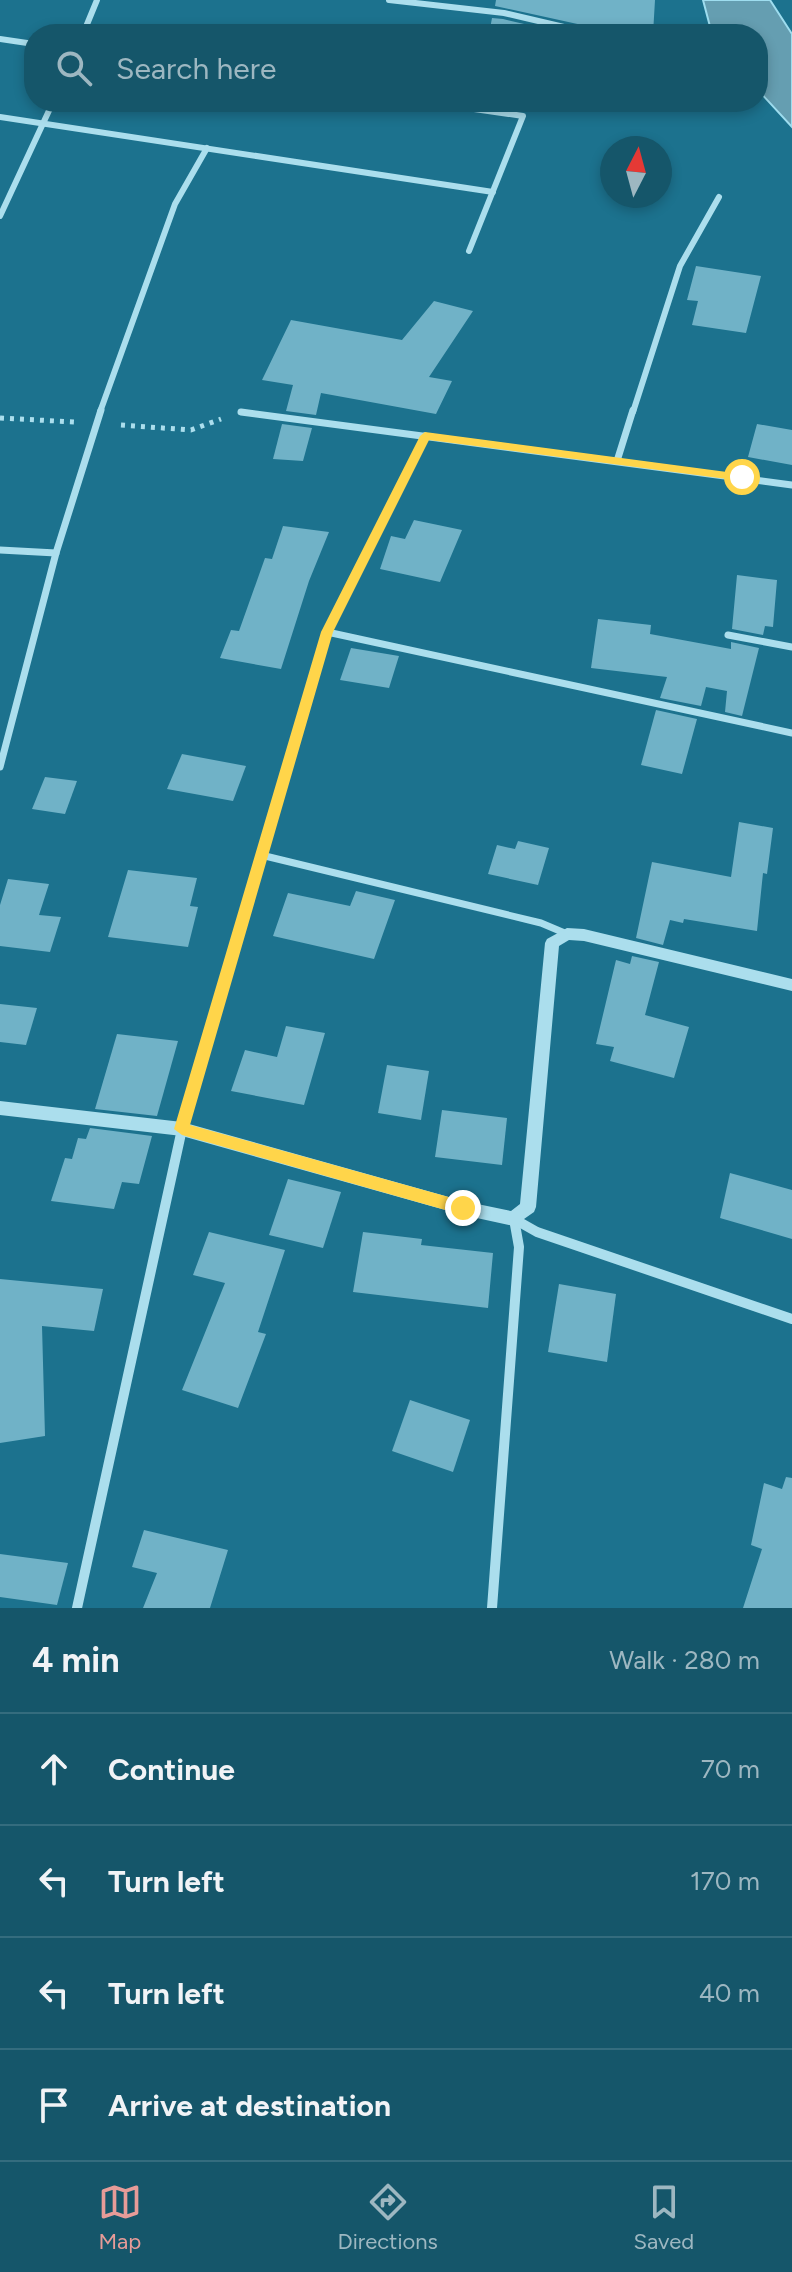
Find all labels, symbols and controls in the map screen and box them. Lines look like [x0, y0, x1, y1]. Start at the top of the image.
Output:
search box [24, 24, 768, 112]
icon: search [52, 46, 96, 90]
text: Search here [116, 50, 276, 87]
north arrow [600, 136, 672, 208]
route start [724, 459, 760, 495]
route end [445, 1190, 481, 1226]
text: 4 min [32, 1640, 119, 1681]
text: Walk · 280 m [609, 1644, 760, 1676]
icon: ahead [32, 1747, 76, 1791]
text: Continue [108, 1751, 235, 1788]
text: 70 m [701, 1753, 760, 1785]
icon: left [32, 1859, 76, 1903]
text: Turn left [108, 1863, 225, 1900]
text: 170 m [690, 1865, 760, 1897]
icon: left [32, 1971, 76, 2015]
text: Turn left [108, 1975, 225, 2012]
text: 40 m [699, 1977, 760, 2009]
icon: arrive [32, 2083, 76, 2127]
text: Arrive at destination [108, 2087, 391, 2124]
tab: Map [98, 2180, 142, 2255]
tab: Directions [338, 2180, 438, 2255]
tab: Saved [633, 2180, 694, 2255]

